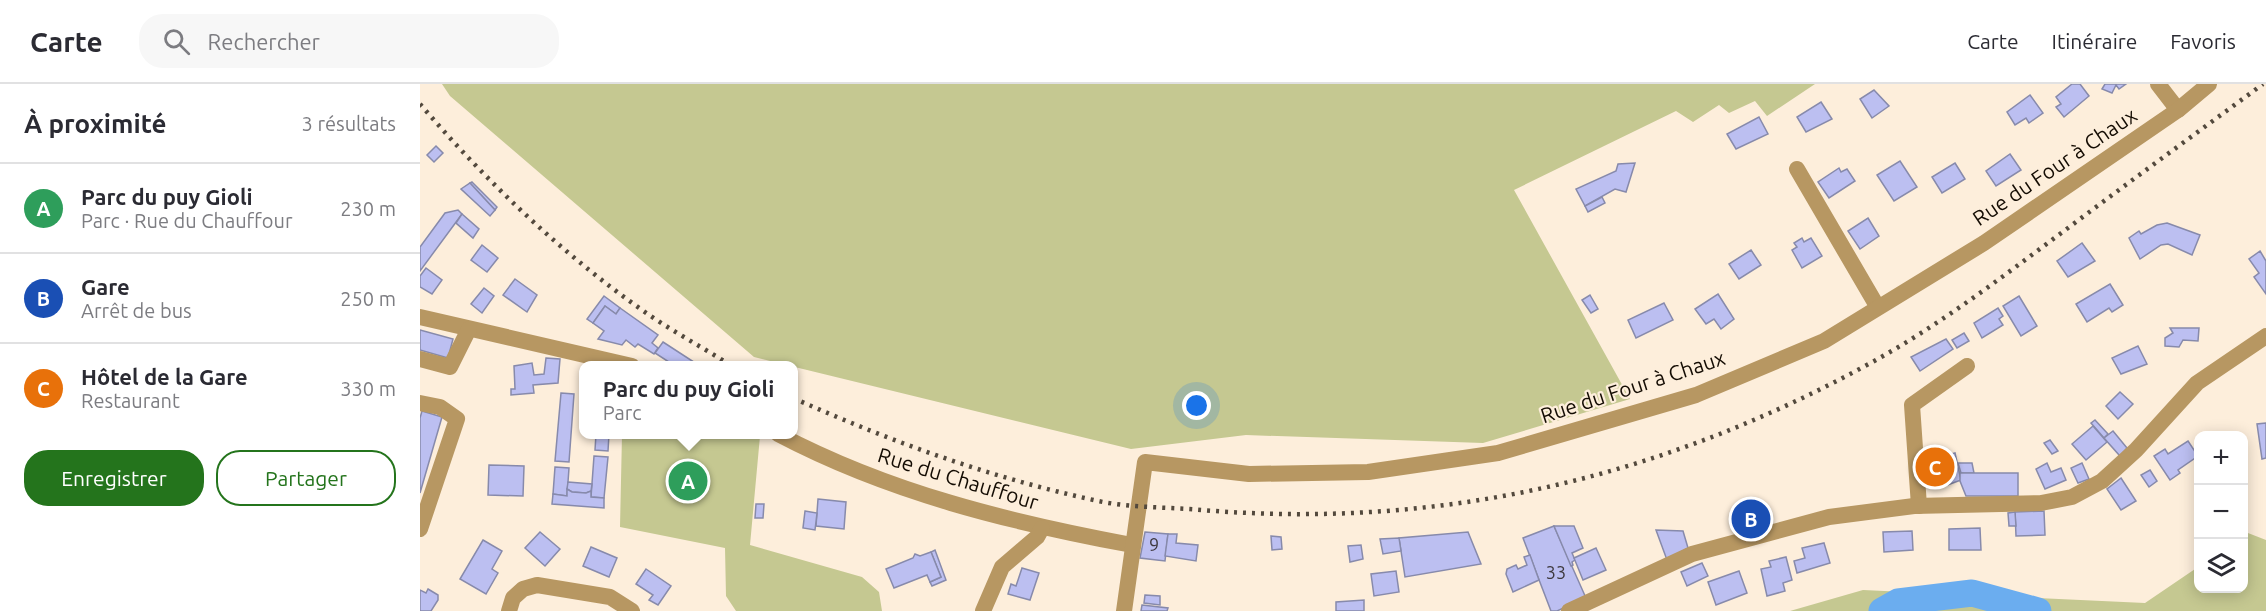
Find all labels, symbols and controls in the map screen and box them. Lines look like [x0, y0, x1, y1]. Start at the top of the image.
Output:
search box [139, 14, 559, 68]
icon: search [160, 25, 193, 58]
text: Carte [30, 26, 103, 57]
text: Rechercher [208, 29, 320, 54]
text: Carte [1967, 29, 2019, 53]
text: Itinéraire [2052, 29, 2137, 53]
text: Favoris [2170, 29, 2236, 53]
street label: Rue du Four à Chaux [1968, 102, 2141, 230]
text: À proximité [24, 109, 166, 138]
text: 3 résultats [302, 112, 396, 135]
text: Parc du puy Gioli [81, 184, 253, 209]
text: A [36, 197, 51, 220]
text: 230 m [340, 197, 396, 220]
text: Parc · Rue du Chauffour [81, 209, 293, 232]
text: Gare [81, 274, 130, 299]
text: B [37, 287, 50, 310]
text: 250 m [340, 287, 396, 310]
text: Arrêt de bus [81, 299, 192, 322]
street label: Rue du Four à Chaux [1537, 345, 1728, 427]
popup [579, 361, 798, 439]
text: Hôtel de la Gare [81, 364, 248, 389]
text: Parc du puy Gioli [603, 376, 774, 401]
text: C [37, 377, 50, 400]
text: 330 m [340, 377, 396, 400]
text: Restaurant [81, 389, 180, 412]
your location [1182, 391, 1211, 420]
text: Parc [603, 401, 642, 424]
map controls [2194, 431, 2248, 593]
button: + [2194, 431, 2248, 485]
street label: Rue du Chauffour [875, 442, 1041, 514]
pin: C [1916, 444, 1954, 490]
button: Enregistrer [24, 450, 204, 506]
button: Partager [216, 450, 396, 506]
pin: A [668, 458, 708, 504]
button: − [2194, 485, 2248, 539]
pin: B [1732, 496, 1770, 542]
house number: 9 [1149, 534, 1159, 554]
button: layers [2194, 539, 2248, 593]
house number: 33 [1546, 562, 1566, 582]

